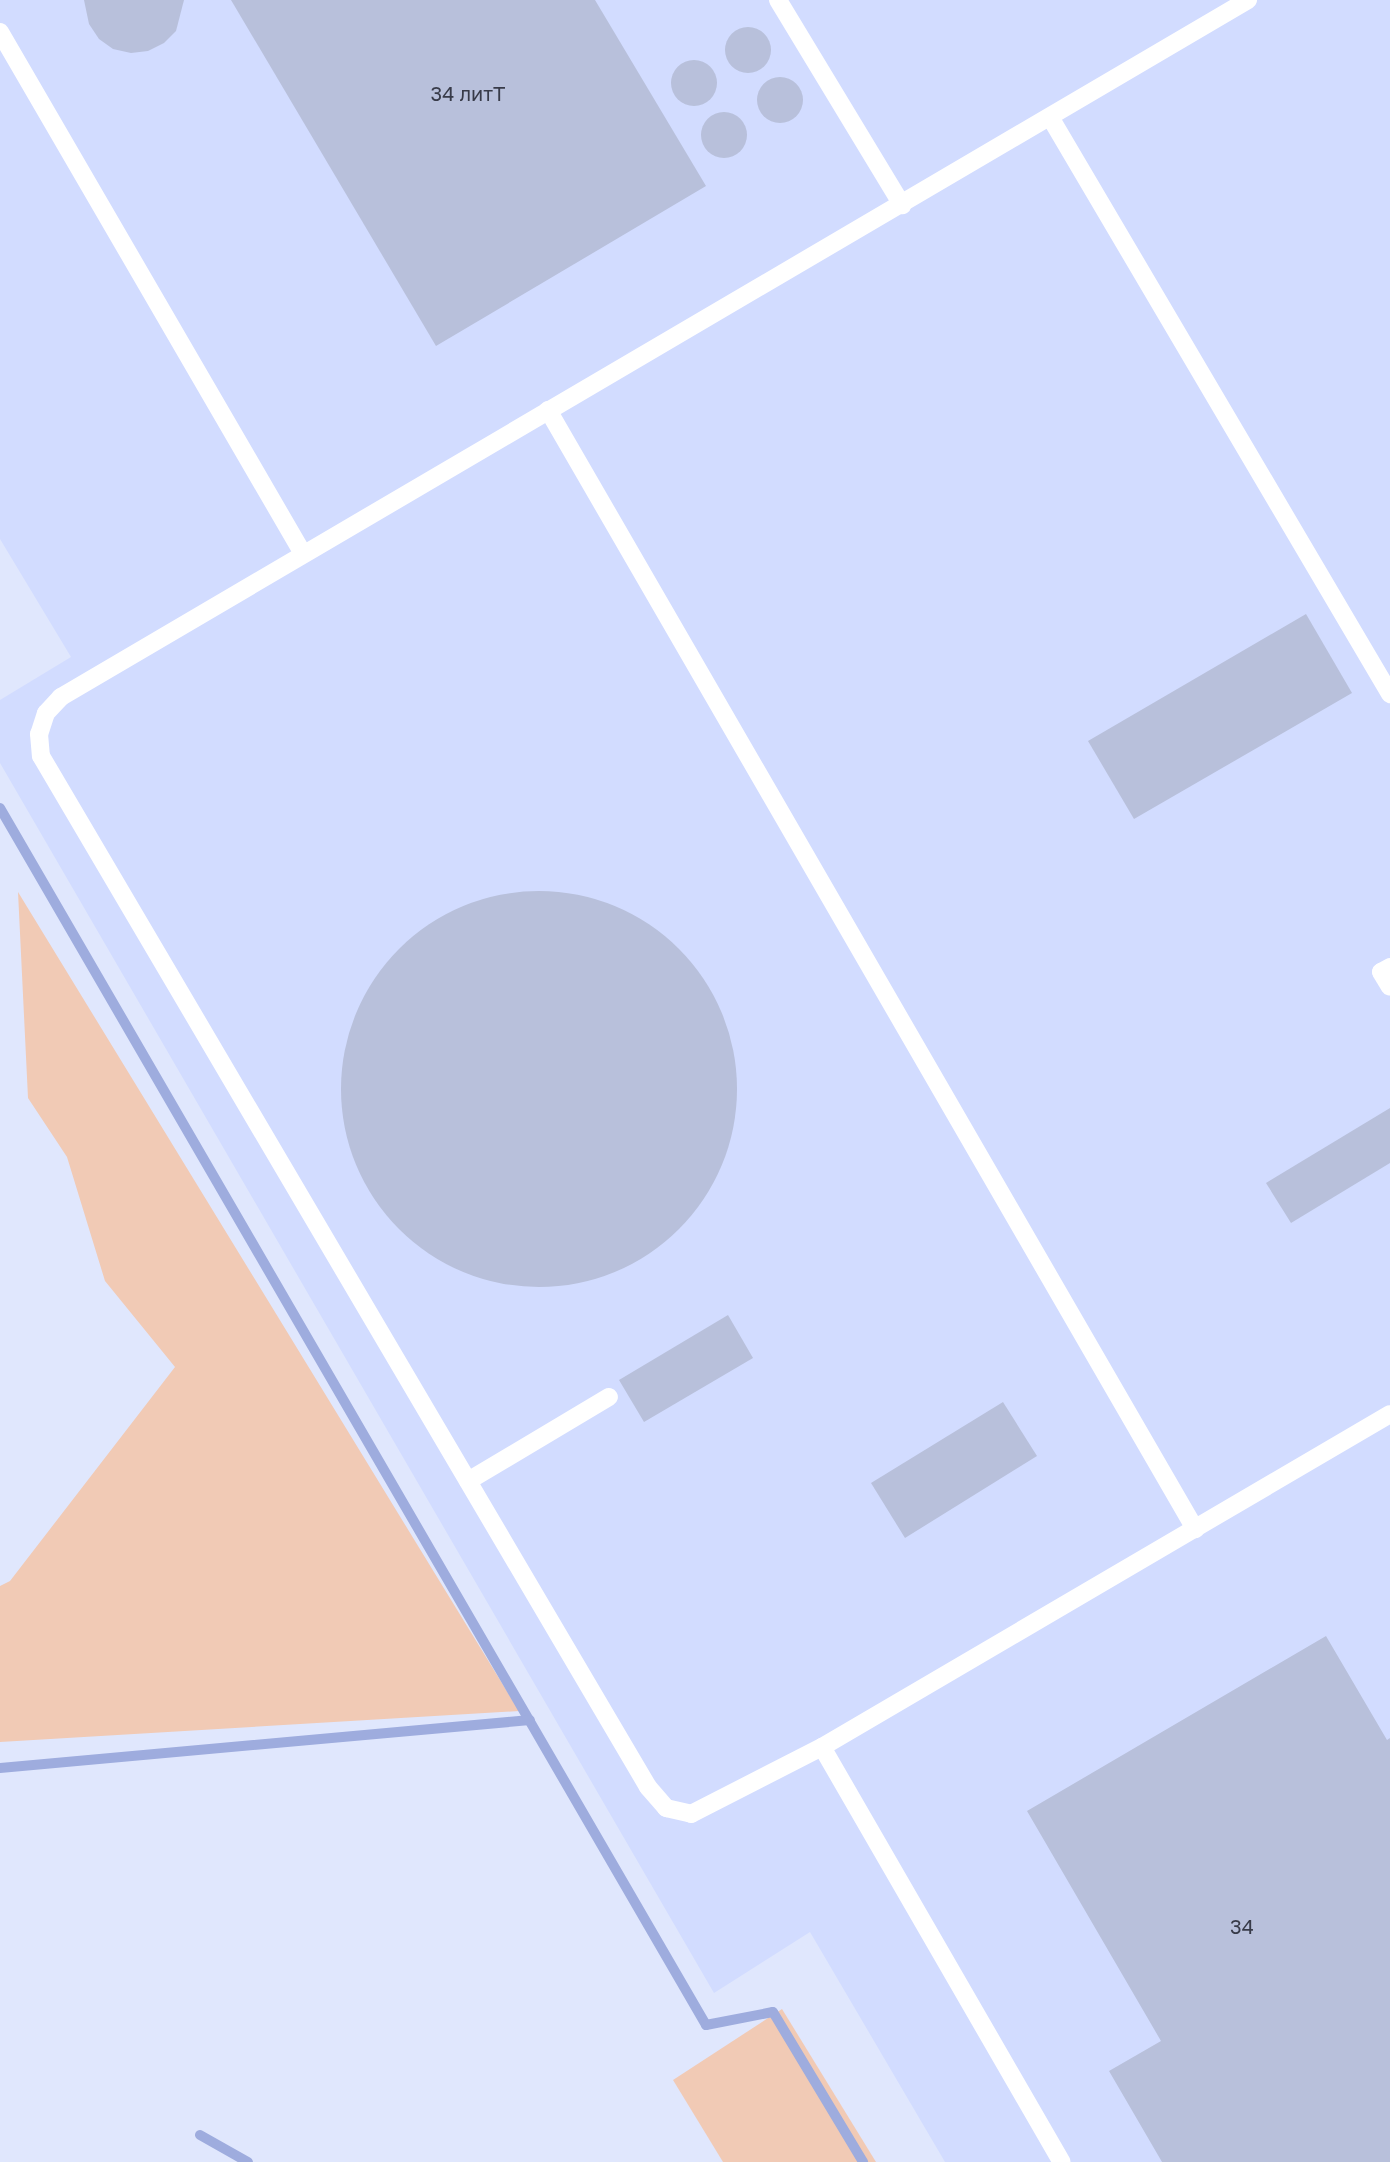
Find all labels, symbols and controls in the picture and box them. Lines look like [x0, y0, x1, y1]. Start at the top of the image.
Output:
house number: 34 литТ [431, 81, 505, 105]
house number: 34 [1230, 1914, 1254, 1938]

